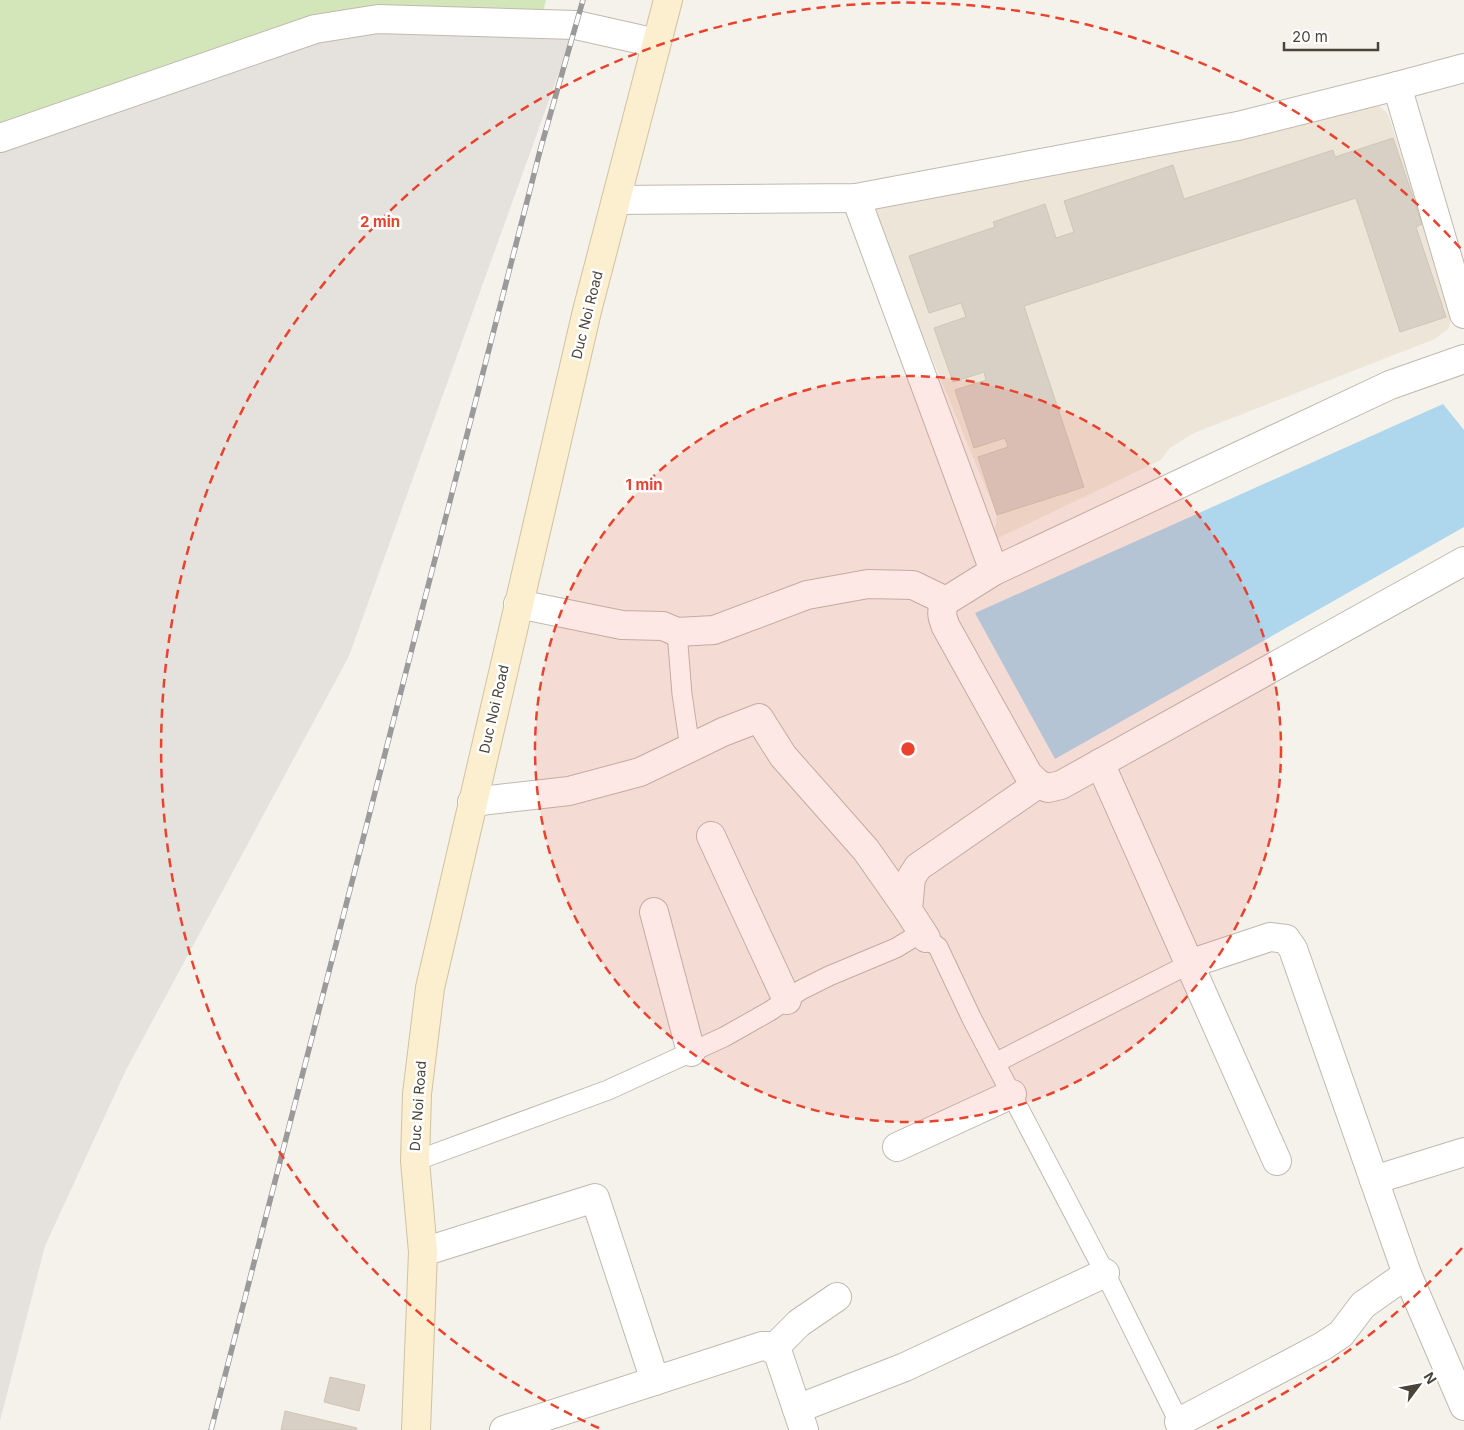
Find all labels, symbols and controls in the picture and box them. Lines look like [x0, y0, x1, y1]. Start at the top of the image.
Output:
scale bar [1284, 20, 1378, 52]
text: 20 m [1292, 27, 1328, 46]
text: 2 min [360, 212, 400, 231]
street label: Duc Noi Road [567, 269, 606, 361]
text: 1 min [625, 475, 663, 494]
street label: Duc Noi Road [475, 663, 512, 755]
centre of rings [899, 740, 917, 758]
street label: Duc Noi Road [406, 1060, 429, 1152]
north arrow [1394, 1360, 1444, 1410]
text: N [1420, 1369, 1440, 1387]

